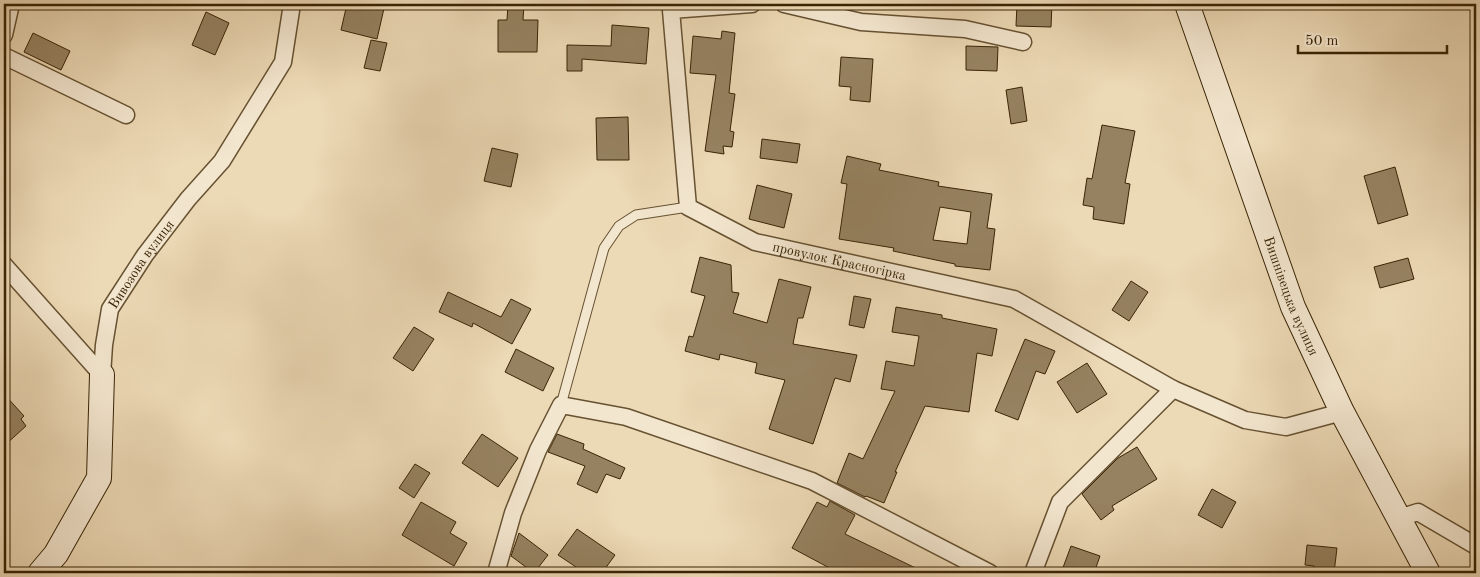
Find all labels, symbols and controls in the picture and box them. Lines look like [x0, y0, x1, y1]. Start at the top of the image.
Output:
scale bar [1298, 22, 1446, 54]
text: 50 m [1305, 34, 1339, 49]
street label: Вивозова вулиця [106, 218, 177, 312]
street label: Вишнівецька вулиця [1261, 235, 1321, 358]
street label: провулок Красногірка [771, 240, 907, 283]

